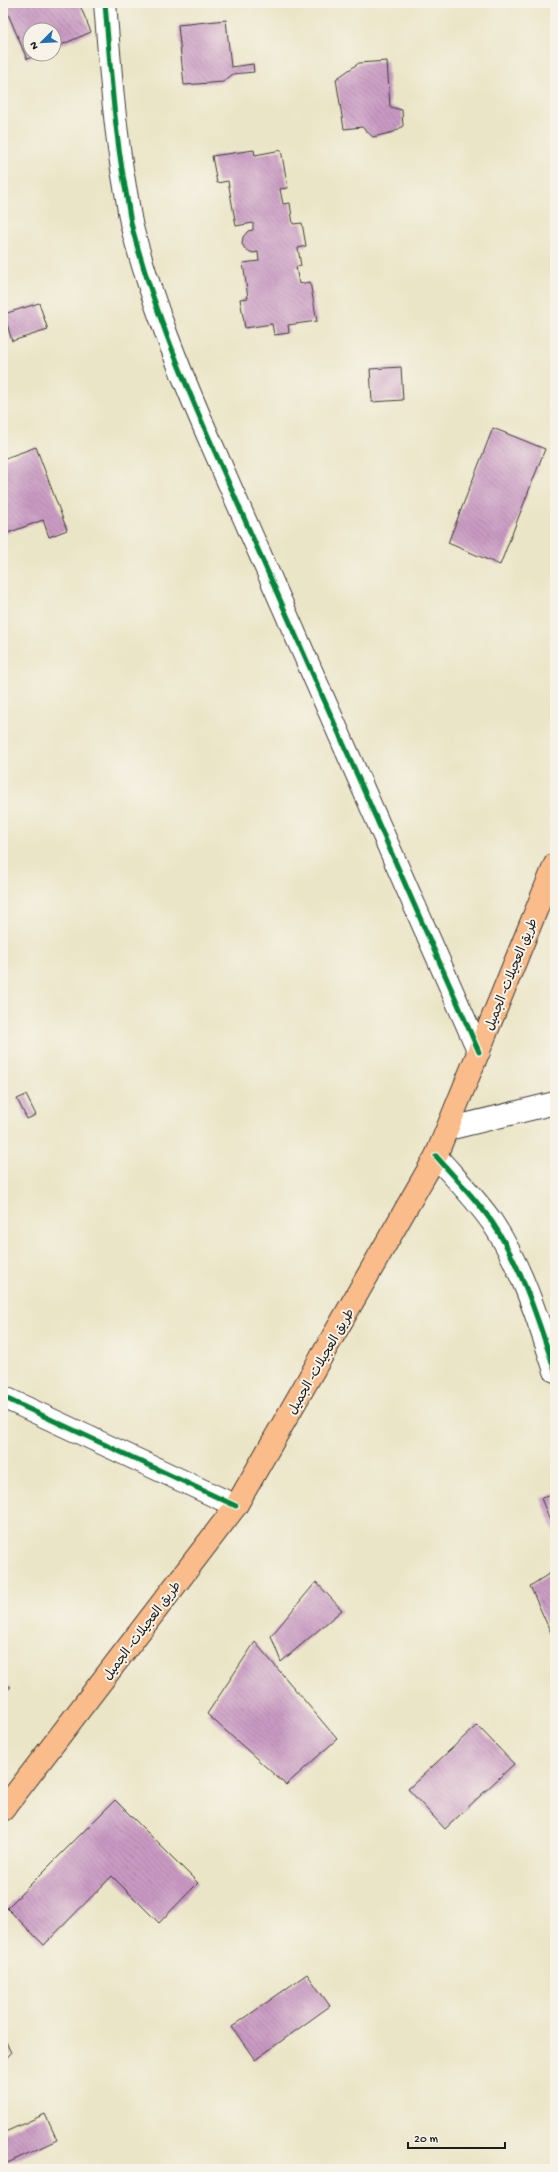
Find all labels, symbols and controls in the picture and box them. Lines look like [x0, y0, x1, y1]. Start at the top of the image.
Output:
north arrow [22, 22, 62, 62]
text: N [28, 40, 42, 51]
street label: طريق العجيلات- الجميل [483, 917, 542, 1033]
street label: طريق العجيلات- الجميل [286, 1307, 359, 1418]
street label: طريق العجيلات- الجميل [101, 1579, 185, 1684]
scale bar [408, 2124, 505, 2150]
text: 20 m [414, 2133, 439, 2147]

